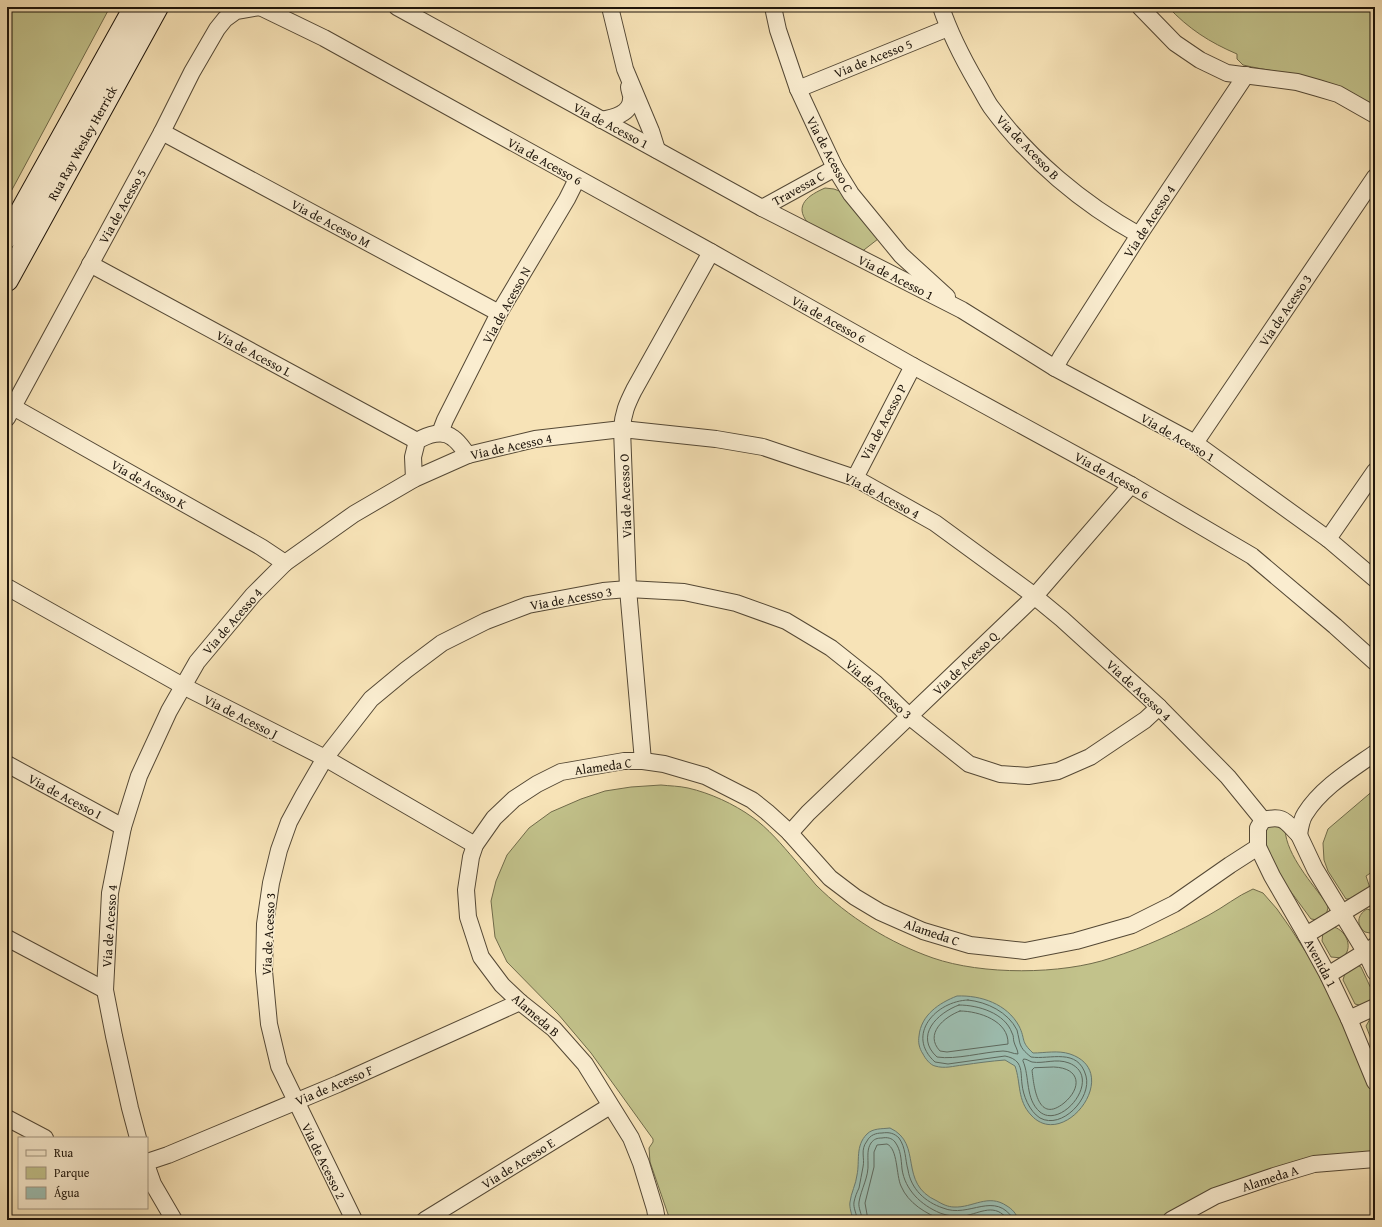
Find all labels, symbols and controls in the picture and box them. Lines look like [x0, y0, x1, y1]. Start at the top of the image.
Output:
street label: Via de Acesso 5 [831, 34, 915, 83]
street label: Rua Ray Wesley Herrick [43, 82, 122, 204]
street label: Via de Acesso 1 [570, 98, 652, 153]
street label: Via de Acesso B [992, 111, 1064, 184]
street label: Via de Acesso C [802, 113, 858, 196]
street label: Via de Acesso 6 [504, 133, 586, 190]
street label: Via de Acesso 5 [94, 165, 151, 247]
street label: Travessa C [769, 166, 828, 211]
street label: Via de Acesso 4 [1119, 181, 1180, 261]
street label: Via de Acesso M [288, 195, 374, 252]
street label: Via de Acesso 1 [855, 250, 937, 305]
street label: Via de Acesso N [477, 263, 536, 347]
street label: Via de Acesso 3 [1254, 271, 1316, 350]
street label: Via de Acesso 6 [788, 291, 870, 348]
street label: Via de Acesso L [213, 326, 295, 382]
street label: Via de Acesso P [855, 381, 911, 464]
street label: Via de Acesso 1 [1137, 408, 1218, 466]
street label: Via de Acesso 4 [469, 429, 554, 464]
street label: Via de Acesso 6 [1071, 447, 1153, 504]
street label: Via de Acesso O [615, 453, 636, 539]
street label: Via de Acesso K [107, 455, 190, 514]
street label: Via de Acesso 4 [841, 468, 923, 523]
street label: Via de Acesso 3 [529, 582, 614, 615]
street label: Via de Acesso 4 [198, 584, 267, 659]
street label: Via de Acesso Q [928, 626, 1003, 700]
street label: Via de Acesso 3 [841, 655, 916, 724]
street label: Via de Acesso 4 [1102, 655, 1175, 726]
street label: Via de Acesso J [200, 690, 281, 743]
street label: Alameda C [573, 753, 633, 780]
street label: Via de Acesso I [25, 769, 105, 824]
street label: Via de Acesso 4 [97, 884, 122, 968]
street label: Via de Acesso 3 [257, 892, 280, 976]
street label: Alameda C [902, 914, 962, 951]
street label: Avenida 1 [1300, 936, 1341, 991]
street label: Alameda B [508, 989, 564, 1041]
street label: Via de Acesso F [292, 1061, 376, 1110]
street label: Via de Acesso 2 [297, 1120, 350, 1203]
street label: Via de Acesso E [478, 1133, 559, 1194]
legend [18, 1137, 148, 1209]
text: Rua [54, 1144, 73, 1161]
street label: Alameda A [1240, 1160, 1301, 1197]
text: Parque [54, 1164, 90, 1181]
text: Água [54, 1184, 80, 1201]

